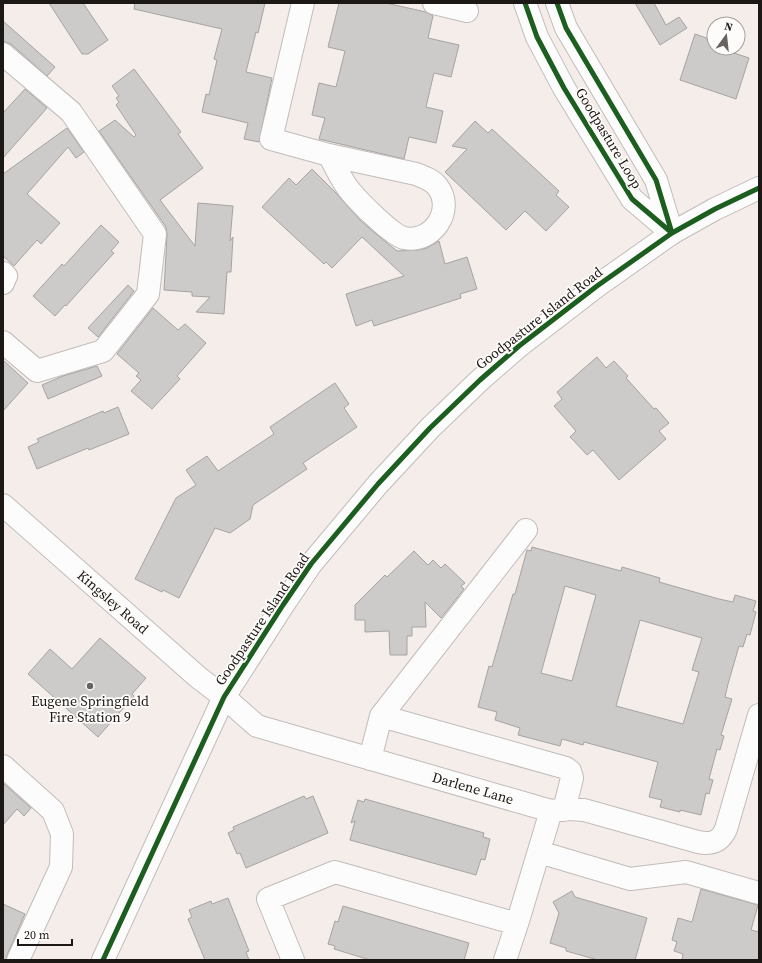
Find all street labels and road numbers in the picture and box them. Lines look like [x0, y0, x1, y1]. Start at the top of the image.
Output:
street label: Goodpasture Loop [571, 84, 647, 192]
street label: Goodpasture Island Road [471, 262, 607, 374]
street label: Goodpasture Island Road [210, 549, 314, 689]
street label: Kingsley Road [73, 565, 153, 639]
street label: Darlene Lane [430, 767, 516, 809]

